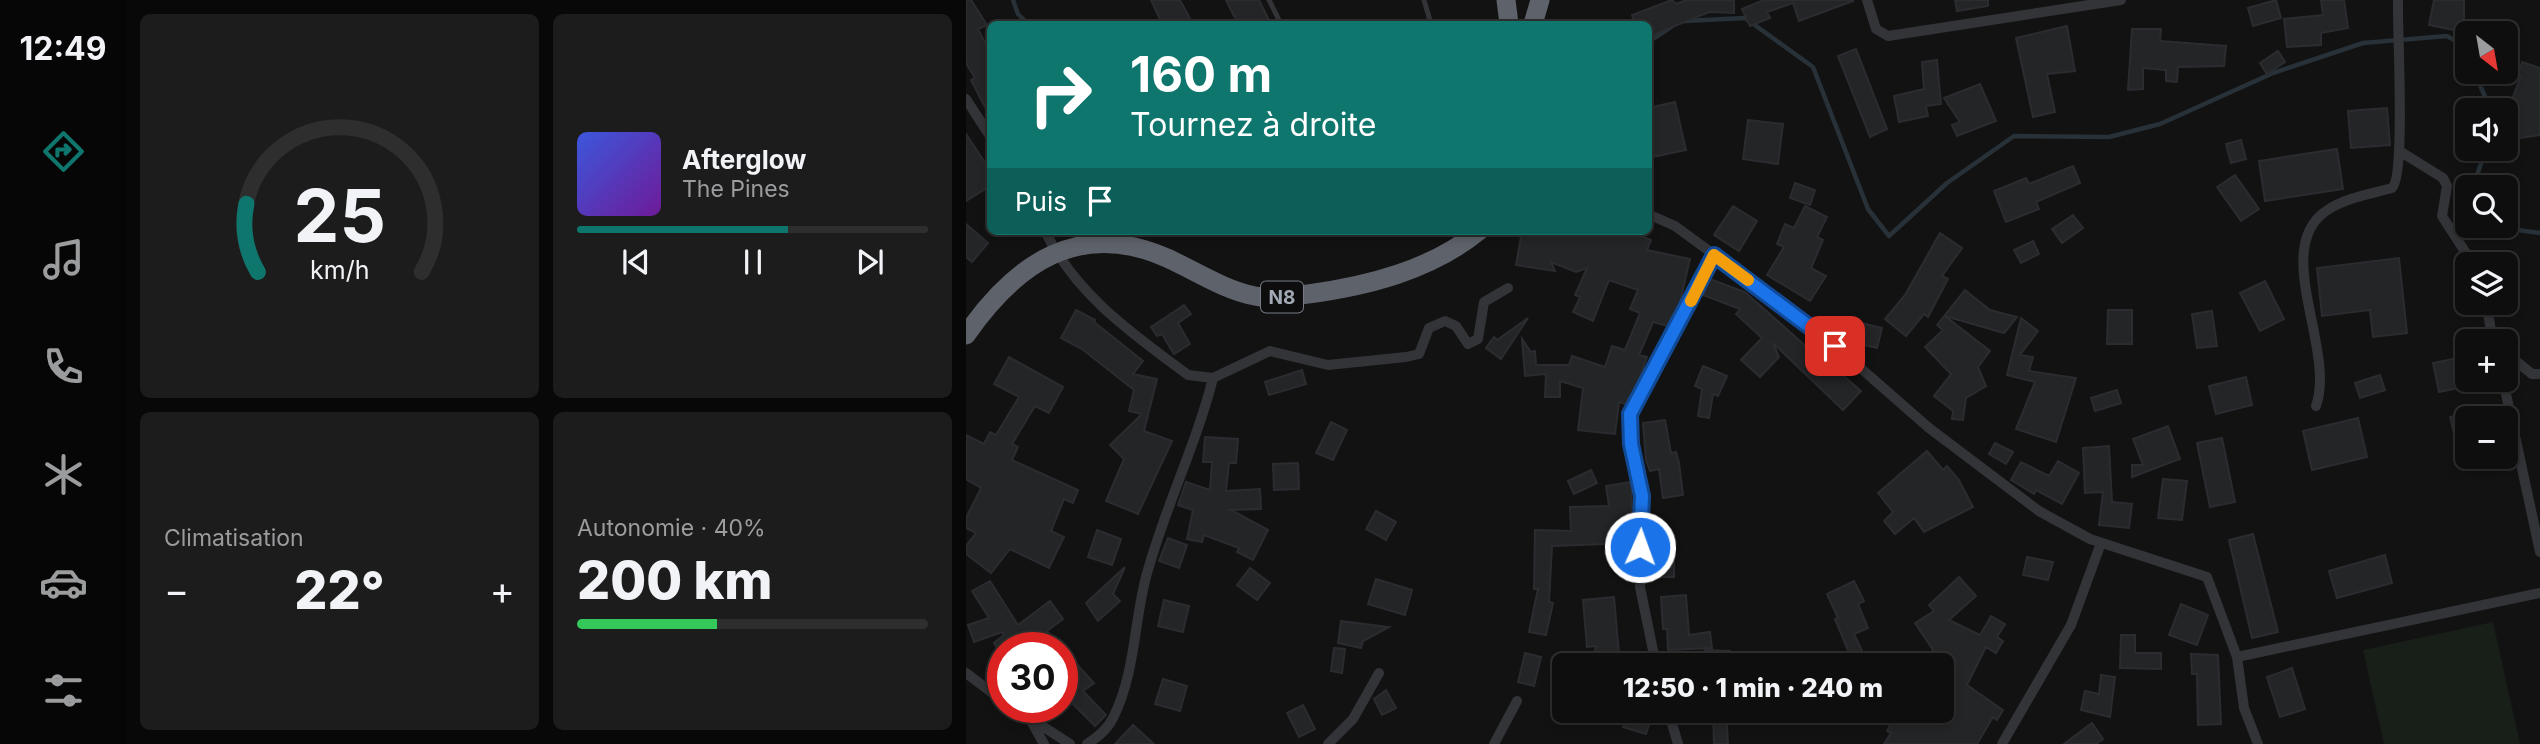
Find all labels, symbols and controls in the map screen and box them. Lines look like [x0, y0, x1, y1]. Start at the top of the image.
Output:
north arrow [2455, 21, 2518, 84]
map controls [2455, 21, 2518, 469]
text: 12:49 [19, 29, 107, 68]
text: 160 m [1130, 45, 1272, 104]
icon: right [1015, 49, 1106, 140]
button: sound [2455, 98, 2518, 161]
text: Tournez à droite [1130, 105, 1376, 144]
icon: directions [39, 127, 88, 176]
text: Afterglow [682, 144, 806, 175]
text: 25 [293, 172, 386, 261]
text: The Pines [682, 175, 790, 203]
button: search [2455, 175, 2518, 238]
icon: arrive [1081, 182, 1119, 220]
text: Puis [1015, 186, 1067, 217]
icon: music [39, 235, 88, 284]
icon: previous [617, 243, 655, 281]
icon: pause [734, 243, 772, 281]
icon: next [851, 243, 889, 281]
button: layers [2455, 252, 2518, 315]
text: km/h [310, 255, 369, 285]
road number: N8 [1261, 282, 1303, 312]
pin [1805, 316, 1865, 376]
icon: arrive [1816, 327, 1854, 365]
button: + [2455, 329, 2518, 392]
icon: phone [39, 342, 88, 391]
button: − [2455, 406, 2518, 469]
icon: climate [39, 450, 88, 499]
position arrow [1603, 510, 1677, 584]
text: Autonomie · 40% [577, 514, 766, 542]
text: Climatisation [164, 524, 304, 552]
text: 200 km [577, 549, 773, 612]
icon: car [39, 558, 88, 607]
text: 22° [294, 559, 385, 622]
text: − [164, 567, 189, 613]
text: + [490, 567, 515, 613]
speed limit sign: 30 [987, 632, 1078, 723]
icon: filters [39, 666, 88, 715]
text: 12:50 · 1 min · 240 m [1623, 672, 1883, 703]

